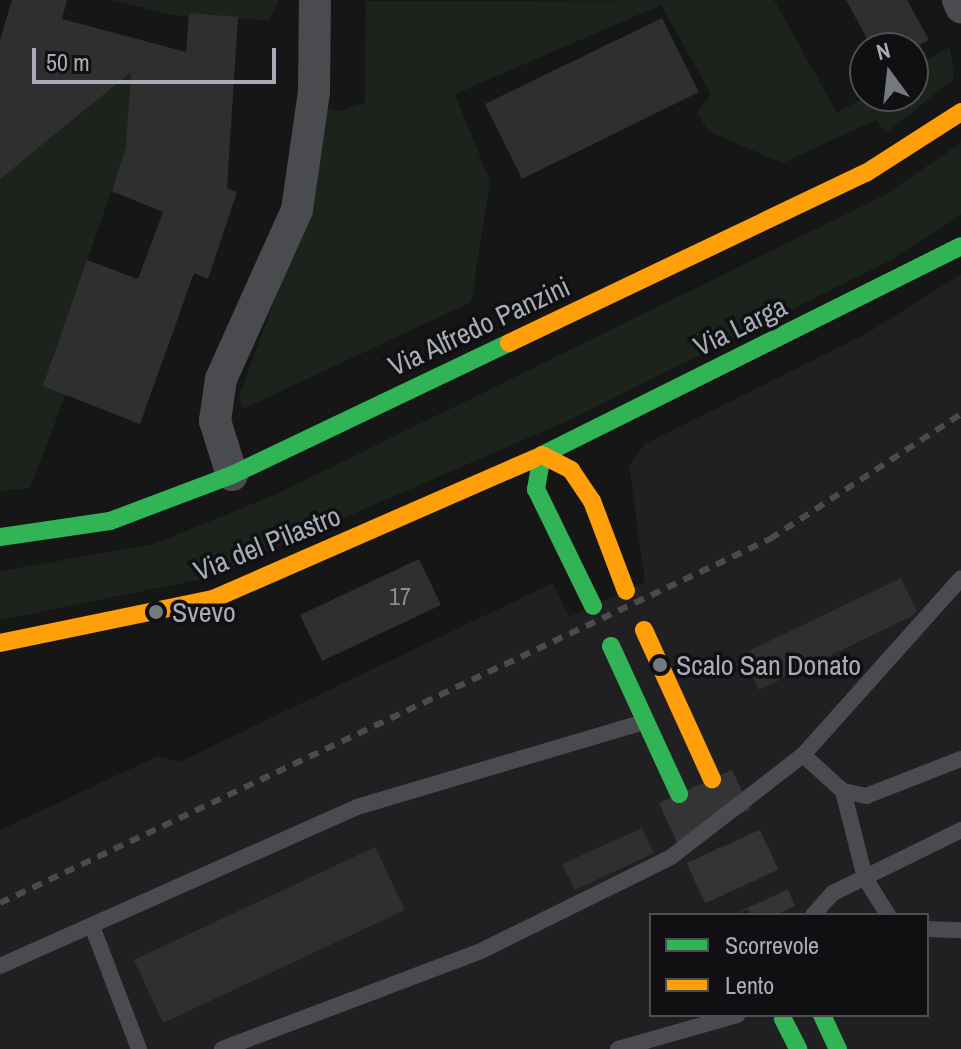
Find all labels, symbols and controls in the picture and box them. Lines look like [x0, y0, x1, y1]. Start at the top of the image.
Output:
scale bar [36, 32, 280, 82]
north arrow [849, 32, 929, 112]
text: N [873, 35, 893, 67]
text: 50 m [46, 46, 90, 78]
street label: Via Alfredo Panzini [382, 269, 576, 383]
street label: Via Larga [688, 289, 792, 363]
street label: Via del Pilastro [189, 498, 345, 588]
house number: 17 [389, 583, 411, 611]
place label: Svevo [172, 595, 236, 629]
marker: Svevo [147, 603, 165, 621]
place label: Scalo San Donato [676, 648, 861, 682]
marker: Scalo San Donato [651, 656, 669, 674]
legend [649, 913, 929, 1017]
text: Scorrevole [725, 929, 819, 961]
text: Lento [725, 969, 774, 1001]

